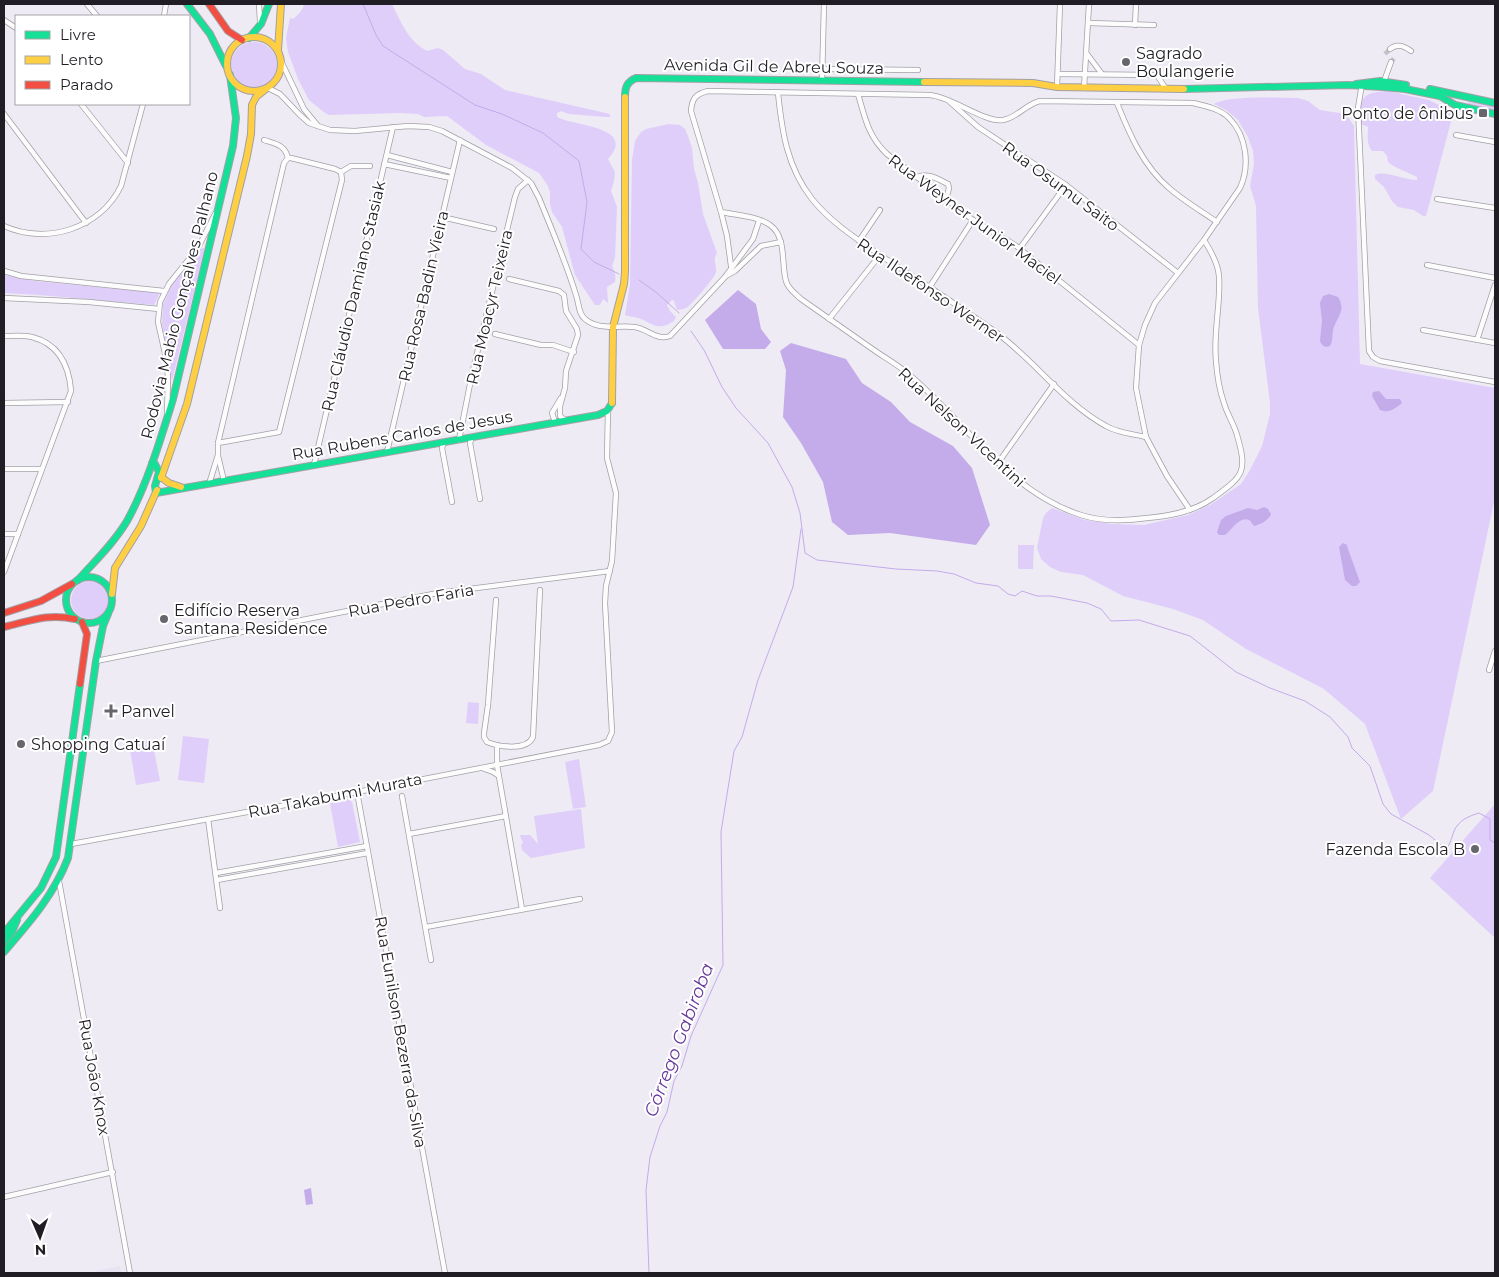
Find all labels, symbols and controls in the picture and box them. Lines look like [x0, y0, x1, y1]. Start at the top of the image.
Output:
legend [15, 15, 190, 105]
text: Livre [60, 25, 96, 44]
place label: Sagrado Boulangerie [1136, 44, 1234, 81]
text: Lento [60, 50, 103, 69]
street label: Avenida Gil de Abreu Souza [664, 55, 884, 78]
marker: Sagrado Boulangerie [1120, 56, 1132, 68]
text: Parado [60, 75, 113, 94]
place label: Ponto de ônibus [1341, 104, 1473, 123]
marker: Ponto de ônibus [1477, 107, 1489, 119]
street label: Rua Osumu Saito [999, 138, 1123, 235]
street label: Rua Weyner Junior Maciel [885, 150, 1065, 288]
street label: Rodovia Mabio Gonçalves Palhano [137, 169, 222, 441]
street label: Rua Cláudio Damiano Stasiak [318, 179, 389, 413]
street label: Rua Rosa Badin Vieira [395, 209, 452, 384]
street label: Rua Moacyr Teixeira [462, 228, 517, 387]
street label: Rua Ildefonso Werner [853, 234, 1008, 347]
street label: Rua Nelson VIcentini [894, 364, 1029, 491]
street label: Rua Rubens Carlos de Jesus [290, 407, 514, 464]
street label: Rua Pedro Faria [347, 580, 475, 621]
place label: Edifício Reserva Santana Residence [174, 601, 327, 638]
marker: Edifício Reserva Santana Residence [158, 613, 170, 625]
place label: Panvel [121, 702, 175, 721]
marker: Panvel [105, 705, 117, 717]
place label: Shopping Catuaí [31, 735, 166, 754]
marker: Shopping Catuaí [15, 738, 27, 750]
street label: Rua Takabumi Murata [246, 769, 424, 822]
place label: Fazenda Escola B [1325, 840, 1465, 859]
marker: Fazenda Escola B [1469, 843, 1481, 855]
street label: Rua Eunilson Bezerra da Silva [371, 915, 430, 1150]
water label: Córrego Gabiroba [640, 960, 718, 1120]
street label: Rua João Knox [75, 1017, 114, 1137]
north arrow [15, 1212, 65, 1262]
text: N [34, 1241, 46, 1259]

